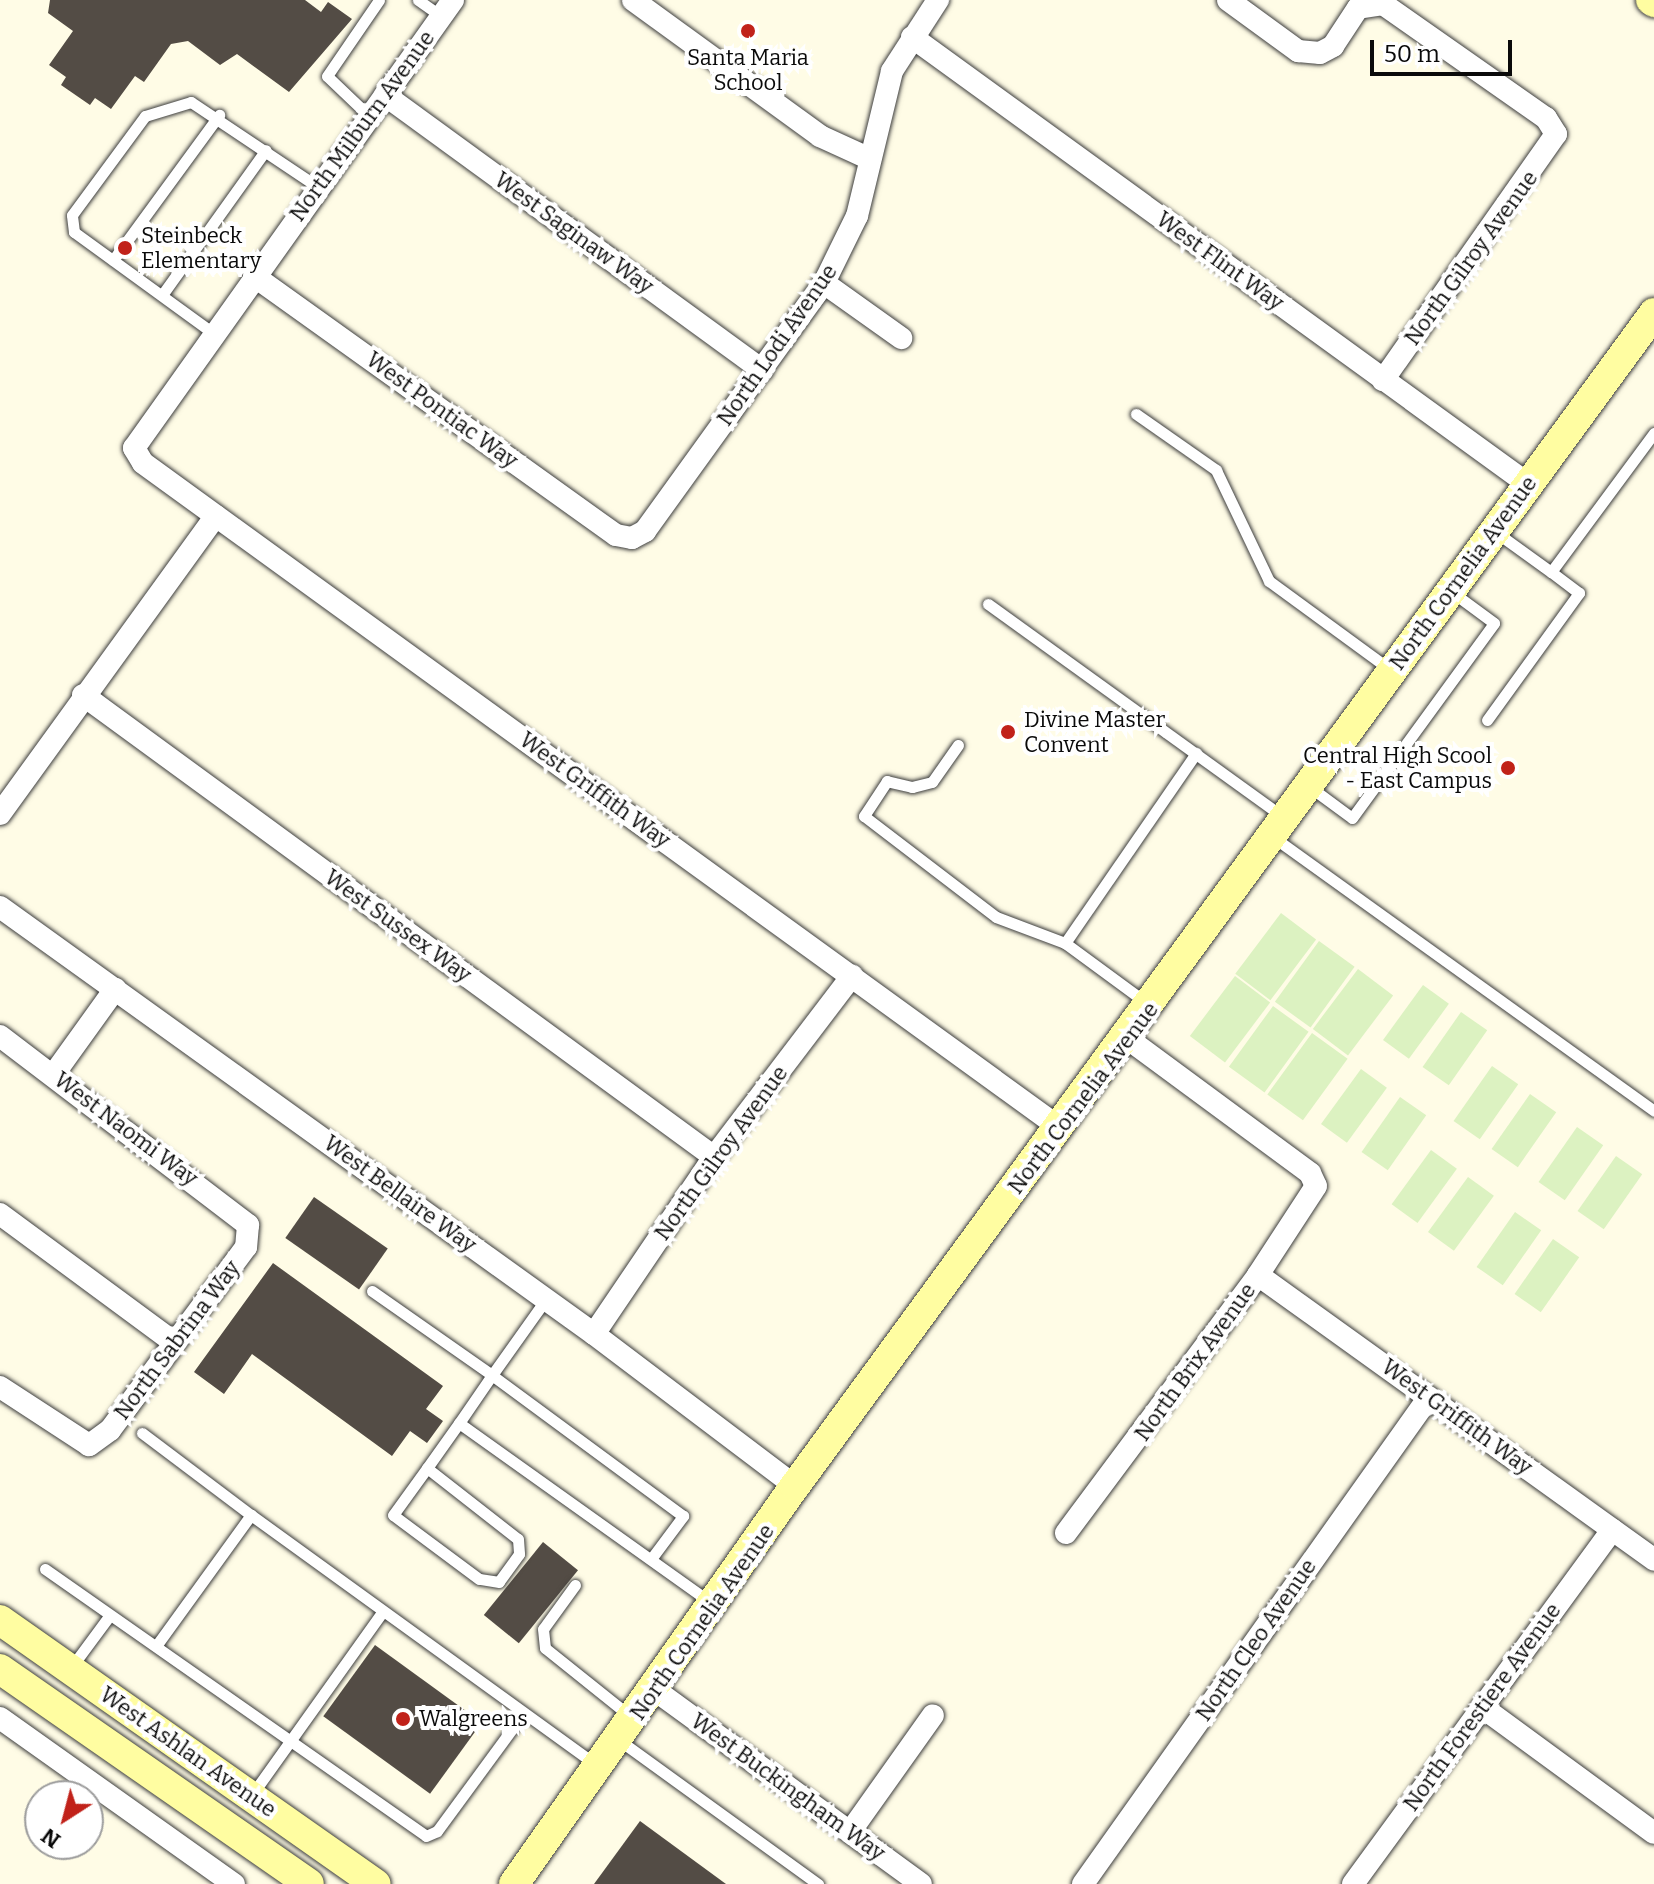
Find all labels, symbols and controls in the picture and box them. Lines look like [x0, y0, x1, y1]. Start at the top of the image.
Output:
marker: Santa Maria School [739, 22, 757, 40]
scale bar [1374, 24, 1516, 74]
street label: North Milburn Avenue [284, 26, 440, 226]
text: 50 m [1384, 40, 1440, 68]
place label: Santa Maria School [687, 44, 809, 96]
street label: West Saginaw Way [489, 166, 659, 300]
street label: North Gilroy Avenue [1399, 166, 1543, 350]
street label: West Flint Way [1151, 206, 1289, 316]
place label: Steinbeck Elementary [141, 222, 261, 274]
marker: Steinbeck Elementary [116, 239, 134, 257]
street label: North Lodi Avenue [711, 259, 843, 431]
street label: West Pontiac Way [361, 346, 523, 474]
street label: North Cornelia Avenue [1384, 471, 1542, 675]
place label: Divine Master Convent [1024, 706, 1165, 758]
marker: Divine Master Convent [999, 723, 1017, 741]
street label: West Griffith Way [514, 726, 676, 854]
place label: Central High Scool - East Campus [1303, 742, 1492, 794]
marker: Central High Scool - East Campus [1499, 759, 1517, 777]
street label: West Sussex Way [319, 864, 477, 988]
street label: North Cornelia Avenue [1002, 997, 1164, 1199]
street label: North Gilroy Avenue [649, 1061, 793, 1245]
street label: West Naomi Way [49, 1066, 203, 1192]
street label: West Bellaire Way [319, 1130, 481, 1258]
street label: North Sabrina Way [108, 1255, 246, 1425]
street label: North Brix Avenue [1129, 1278, 1261, 1446]
street label: West Griffith Way [1376, 1353, 1538, 1481]
street label: North Cornelia Avenue [624, 1519, 780, 1725]
street label: North Cleo Avenue [1190, 1554, 1322, 1726]
street label: North Forestiere Avenue [1398, 1598, 1566, 1816]
street label: West Ashlan Avenue [95, 1681, 281, 1823]
place label: Walgreens [419, 1706, 528, 1732]
street label: West Buckingham Way [686, 1708, 890, 1866]
marker: Walgreens [394, 1710, 412, 1728]
north arrow [24, 1780, 104, 1860]
text: N [36, 1822, 66, 1854]

